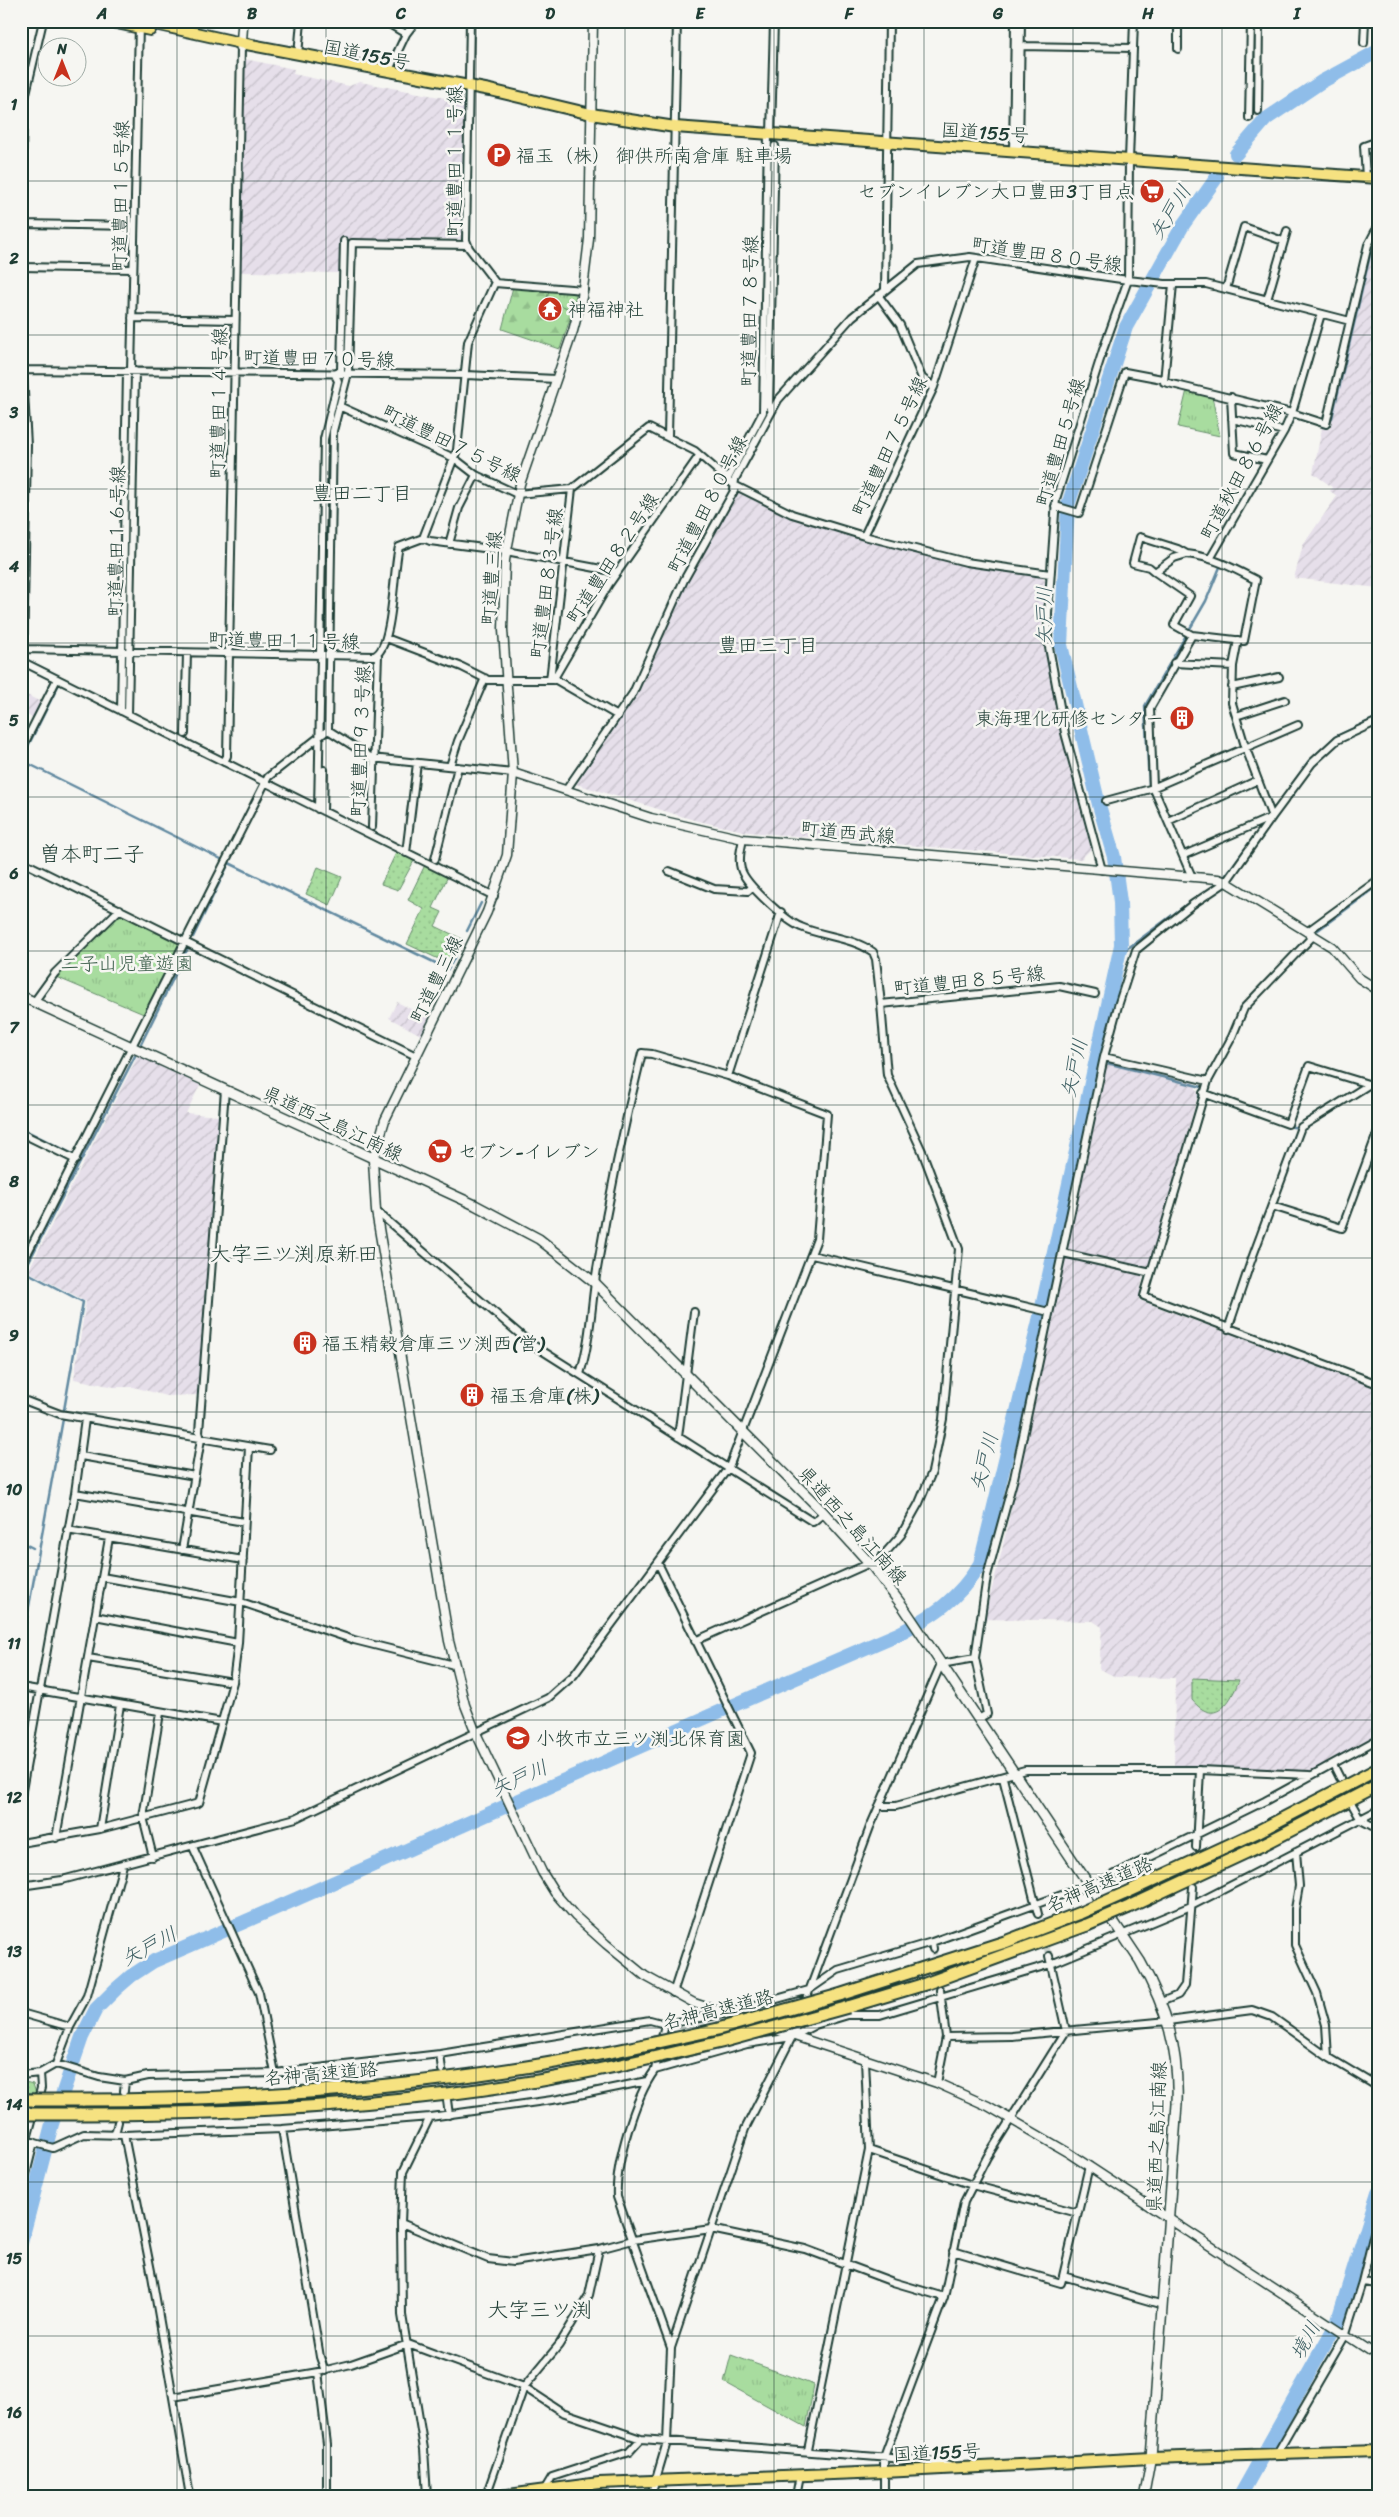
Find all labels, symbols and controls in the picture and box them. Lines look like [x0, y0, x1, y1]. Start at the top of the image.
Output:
text: A [96, 0, 107, 28]
text: B [247, 0, 258, 28]
text: C [395, 0, 407, 28]
text: D [545, 0, 555, 28]
text: E [696, 0, 706, 28]
text: F [844, 0, 855, 28]
text: G [992, 0, 1004, 28]
text: H [1141, 0, 1154, 28]
text: I [1293, 0, 1302, 28]
street label: 国道155号 [320, 30, 413, 79]
text: N [56, 37, 67, 62]
north arrow [38, 38, 88, 88]
street label: 町道豊田１１号線 [438, 85, 471, 237]
text: 1 [11, 90, 18, 119]
street label: 国道155号 [940, 113, 1030, 152]
street label: 町道豊田１５号線 [103, 120, 138, 272]
place label: 福玉（株） 御供所南倉庫 駐車場 [516, 139, 792, 172]
parking icon: 福玉（株） 御供所南倉庫 駐車場 [486, 142, 512, 168]
place label: セブンイレブン大口豊田3丁目点 [858, 175, 1134, 208]
supermarket icon: セブンイレブン大口豊田3丁目点 [1139, 178, 1165, 204]
water label: 矢戸川 [1140, 178, 1201, 247]
street label: 町道豊田８０号線 [969, 228, 1124, 281]
street label: 町道豊田７８号線 [732, 235, 767, 387]
text: 2 [8, 244, 19, 273]
place label: 神福神社 [568, 293, 644, 326]
temple icon: 神福神社 [537, 296, 563, 322]
street label: 町道豊田１４号線 [201, 327, 236, 479]
street label: 町道豊田７０号線 [243, 341, 395, 376]
street label: 町道豊田７５号線 [842, 370, 937, 522]
street label: 町道豊田５号線 [1026, 374, 1095, 511]
street label: 町道豊田７５号線 [376, 395, 527, 492]
street label: 町道秋田８６号線 [1191, 396, 1292, 546]
text: 3 [9, 398, 19, 427]
street label: 町道豊田８０号線 [658, 429, 757, 579]
street label: 町道豊田１６号線 [99, 465, 134, 617]
district label: 豊田二丁目 [312, 476, 412, 511]
street label: 町道豊田８２号線 [557, 486, 668, 631]
street label: 町道豊田８３号線 [521, 506, 572, 661]
street label: 町道豊三線 [472, 529, 511, 627]
text: 4 [8, 552, 19, 581]
water label: 矢戸川 [1027, 586, 1062, 646]
street label: 町道豊田１１号線 [208, 623, 360, 658]
district label: 豊田三丁目 [718, 628, 818, 663]
street label: 町道豊田９３号線 [341, 664, 380, 818]
place label: 東海理化研修センター [975, 702, 1164, 735]
building icon: 東海理化研修センター [1169, 705, 1195, 731]
text: 5 [9, 706, 19, 735]
street label: 町道西武線 [799, 812, 897, 853]
district label: 曽本町二子 [40, 835, 145, 873]
text: 6 [8, 859, 19, 888]
street label: 町道豊三線 [401, 929, 472, 1029]
park label: 二子山児童遊園 [60, 947, 194, 980]
street label: 町道豊田８５号線 [892, 956, 1046, 1005]
text: 7 [9, 1013, 20, 1042]
water label: 矢戸川 [1051, 1035, 1098, 1101]
street label: 県道西之島江南線 [257, 1076, 409, 1171]
place label: セブン-イレブン [458, 1135, 600, 1168]
supermarket icon: セブン-イレブン [427, 1138, 453, 1164]
text: 8 [8, 1167, 19, 1196]
district label: 大字三ツ渕原新田 [210, 1235, 378, 1273]
text: 9 [9, 1321, 19, 1350]
place label: 福玉精穀倉庫三ツ渕西(営) [322, 1327, 546, 1360]
building icon: 福玉精穀倉庫三ツ渕西(営) [292, 1330, 318, 1356]
place label: 福玉倉庫(株) [490, 1379, 600, 1412]
building icon: 福玉倉庫(株) [459, 1382, 485, 1408]
water label: 矢戸川 [960, 1429, 1009, 1495]
street label: 県道西之島江南線 [790, 1458, 916, 1593]
text: 10 [6, 1475, 22, 1504]
text: 11 [7, 1629, 21, 1658]
place label: 小牧市立三ツ渕北保育園 [536, 1722, 745, 1755]
school or university icon: 小牧市立三ツ渕北保育園 [505, 1725, 531, 1751]
water label: 矢戸川 [485, 1750, 554, 1807]
text: 12 [6, 1783, 23, 1812]
street label: 名神高速道路 [1040, 1847, 1158, 1922]
water label: 矢戸川 [115, 1917, 184, 1976]
text: 13 [6, 1937, 22, 1966]
street label: 名神高速道路 [659, 1980, 777, 2039]
street label: 名神高速道路 [263, 2052, 379, 2095]
street label: 県道西之島江南線 [1137, 2060, 1176, 2214]
text: 14 [6, 2090, 22, 2119]
text: 15 [6, 2244, 23, 2273]
district label: 大字三ツ渕 [488, 2291, 593, 2329]
water label: 境川 [1280, 2314, 1330, 2366]
text: 16 [6, 2398, 22, 2427]
street label: 国道155号 [892, 2434, 982, 2471]

